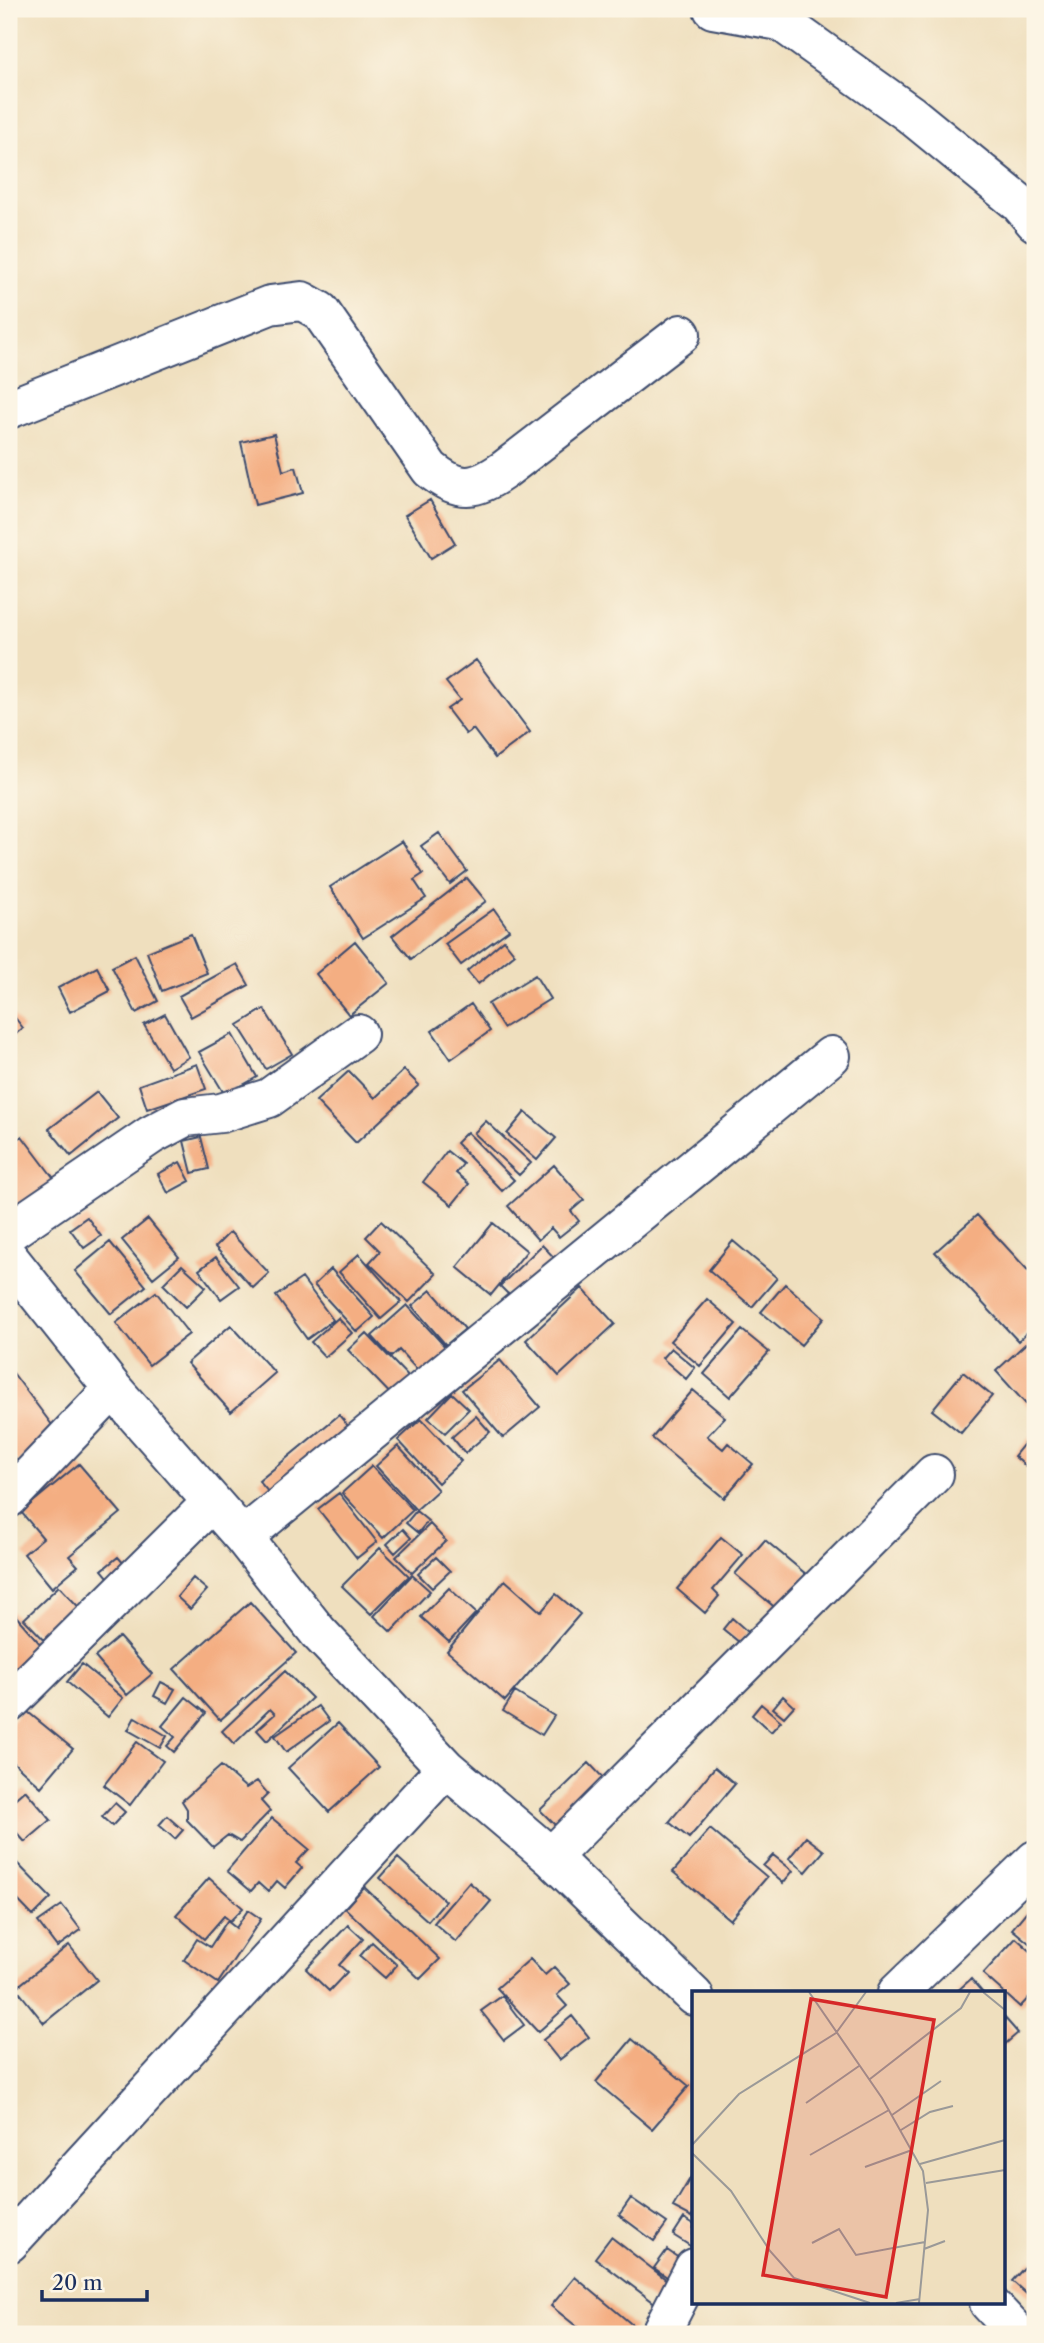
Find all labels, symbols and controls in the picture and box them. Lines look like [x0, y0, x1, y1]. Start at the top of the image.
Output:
inset map [692, 1991, 1006, 2304]
scale bar [42, 2259, 147, 2303]
text: 20 m [52, 2270, 103, 2295]

